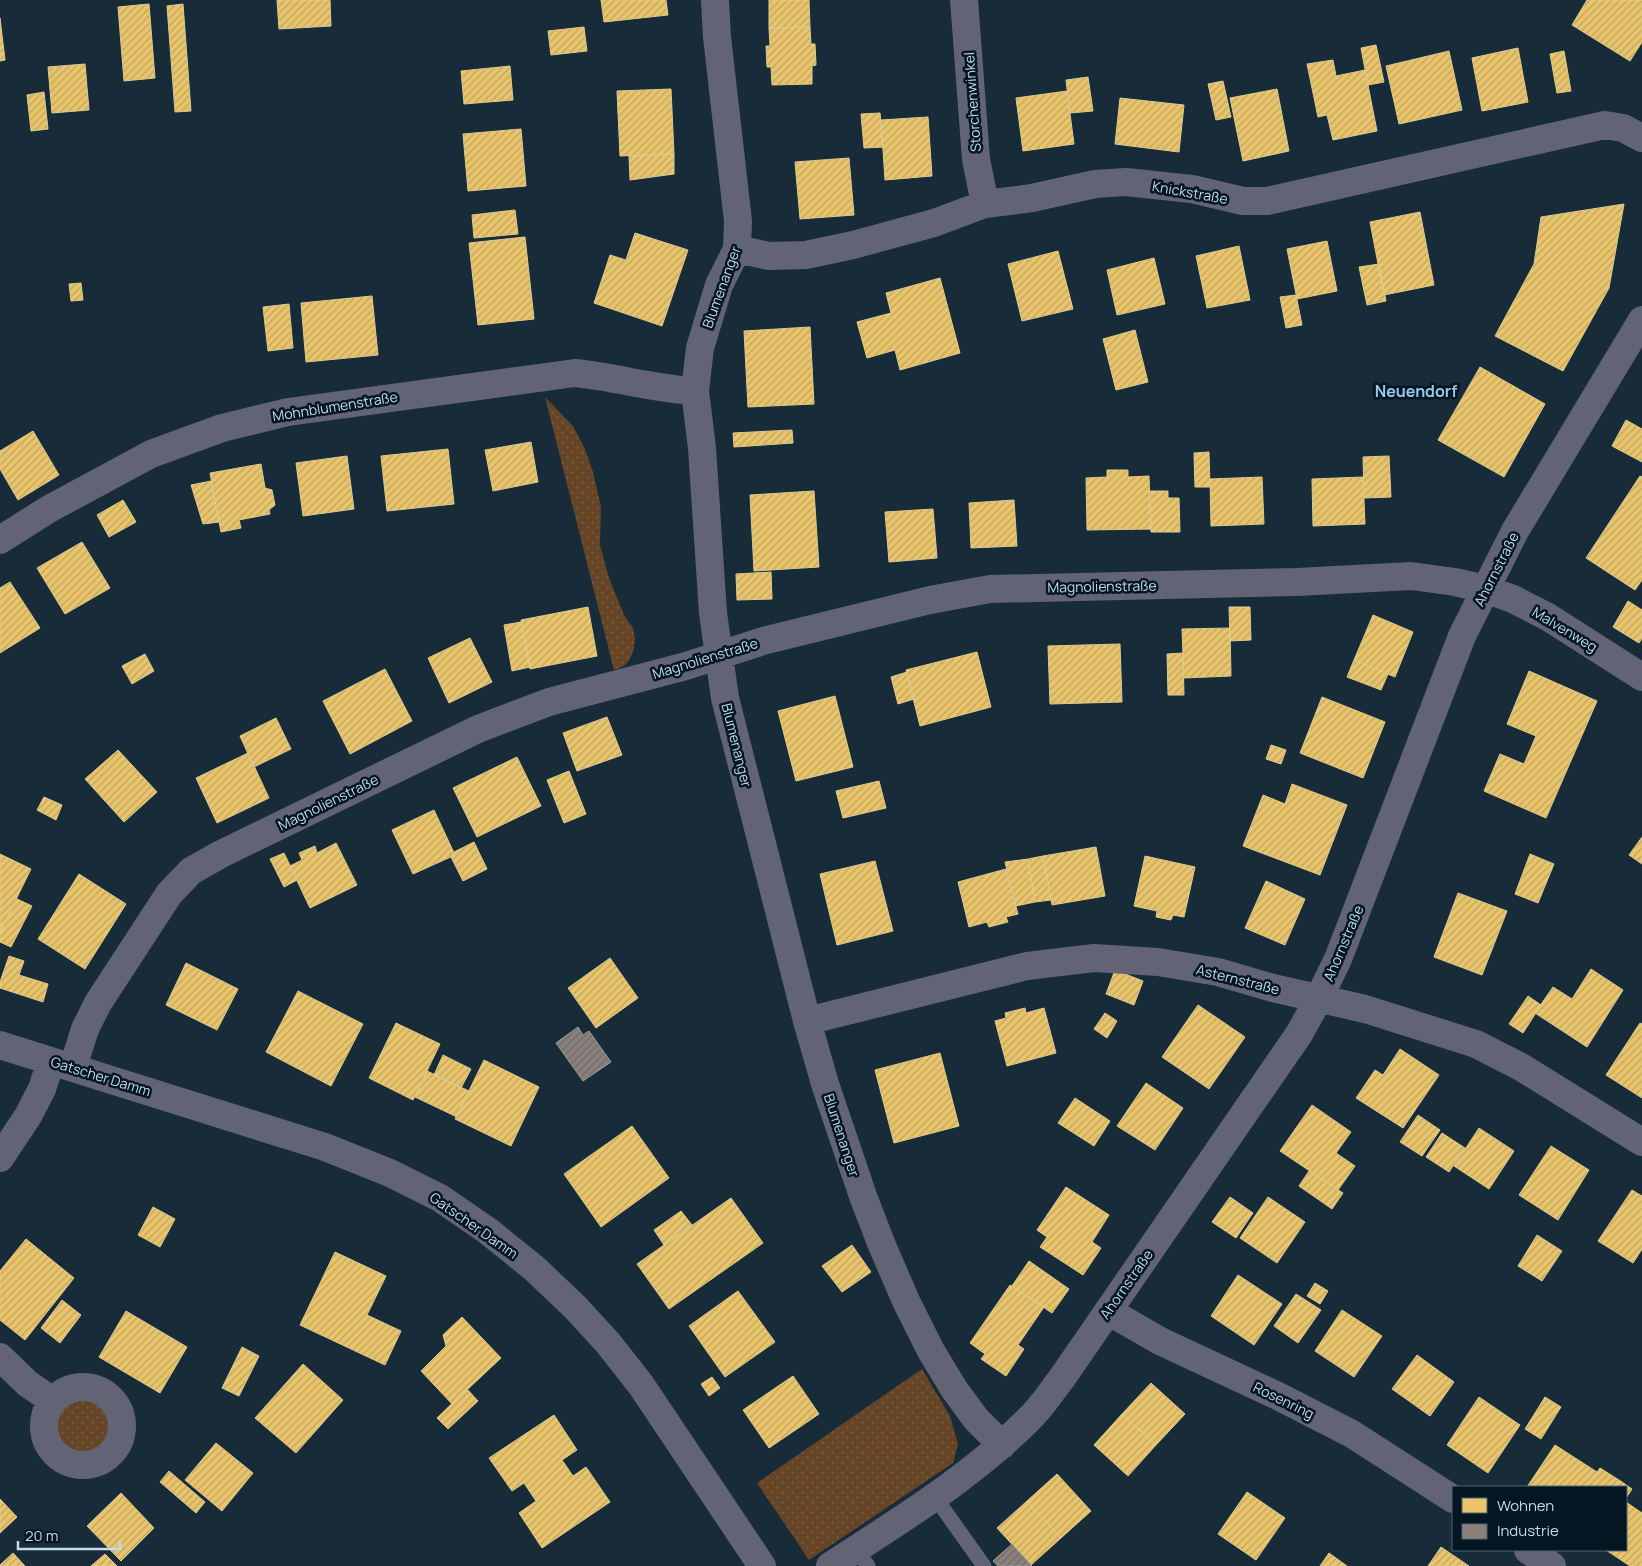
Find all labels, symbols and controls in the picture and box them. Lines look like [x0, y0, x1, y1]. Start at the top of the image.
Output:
street label: Storchenwinkel [959, 51, 985, 153]
street label: Knickstraße [1151, 176, 1229, 208]
street label: Blumenanger [697, 243, 745, 331]
district label: Neuendorf [1375, 380, 1457, 402]
street label: Mohnblumenstraße [271, 387, 399, 425]
street label: Ahornstraße [1469, 529, 1523, 609]
street label: Magnolienstraße [1047, 576, 1157, 596]
street label: Malvenweg [1529, 602, 1601, 656]
street label: Magnolienstraße [650, 633, 760, 683]
street label: Blumenanger [717, 701, 757, 789]
street label: Magnolienstraße [275, 770, 381, 834]
street label: Ahornstraße [1318, 902, 1368, 984]
street label: Asternstraße [1194, 959, 1282, 999]
street label: Gatscher Damm [49, 1052, 153, 1100]
street label: Blumenanger [820, 1091, 864, 1179]
street label: Gatscher Damm [426, 1187, 522, 1263]
street label: Ahornstraße [1095, 1245, 1157, 1323]
street label: Rosenring [1250, 1377, 1318, 1423]
legend [1452, 1486, 1627, 1551]
text: Wohnen [1497, 1495, 1554, 1516]
scale bar [18, 1518, 120, 1550]
text: Industrie [1497, 1520, 1559, 1541]
text: 20 m [25, 1525, 58, 1546]

